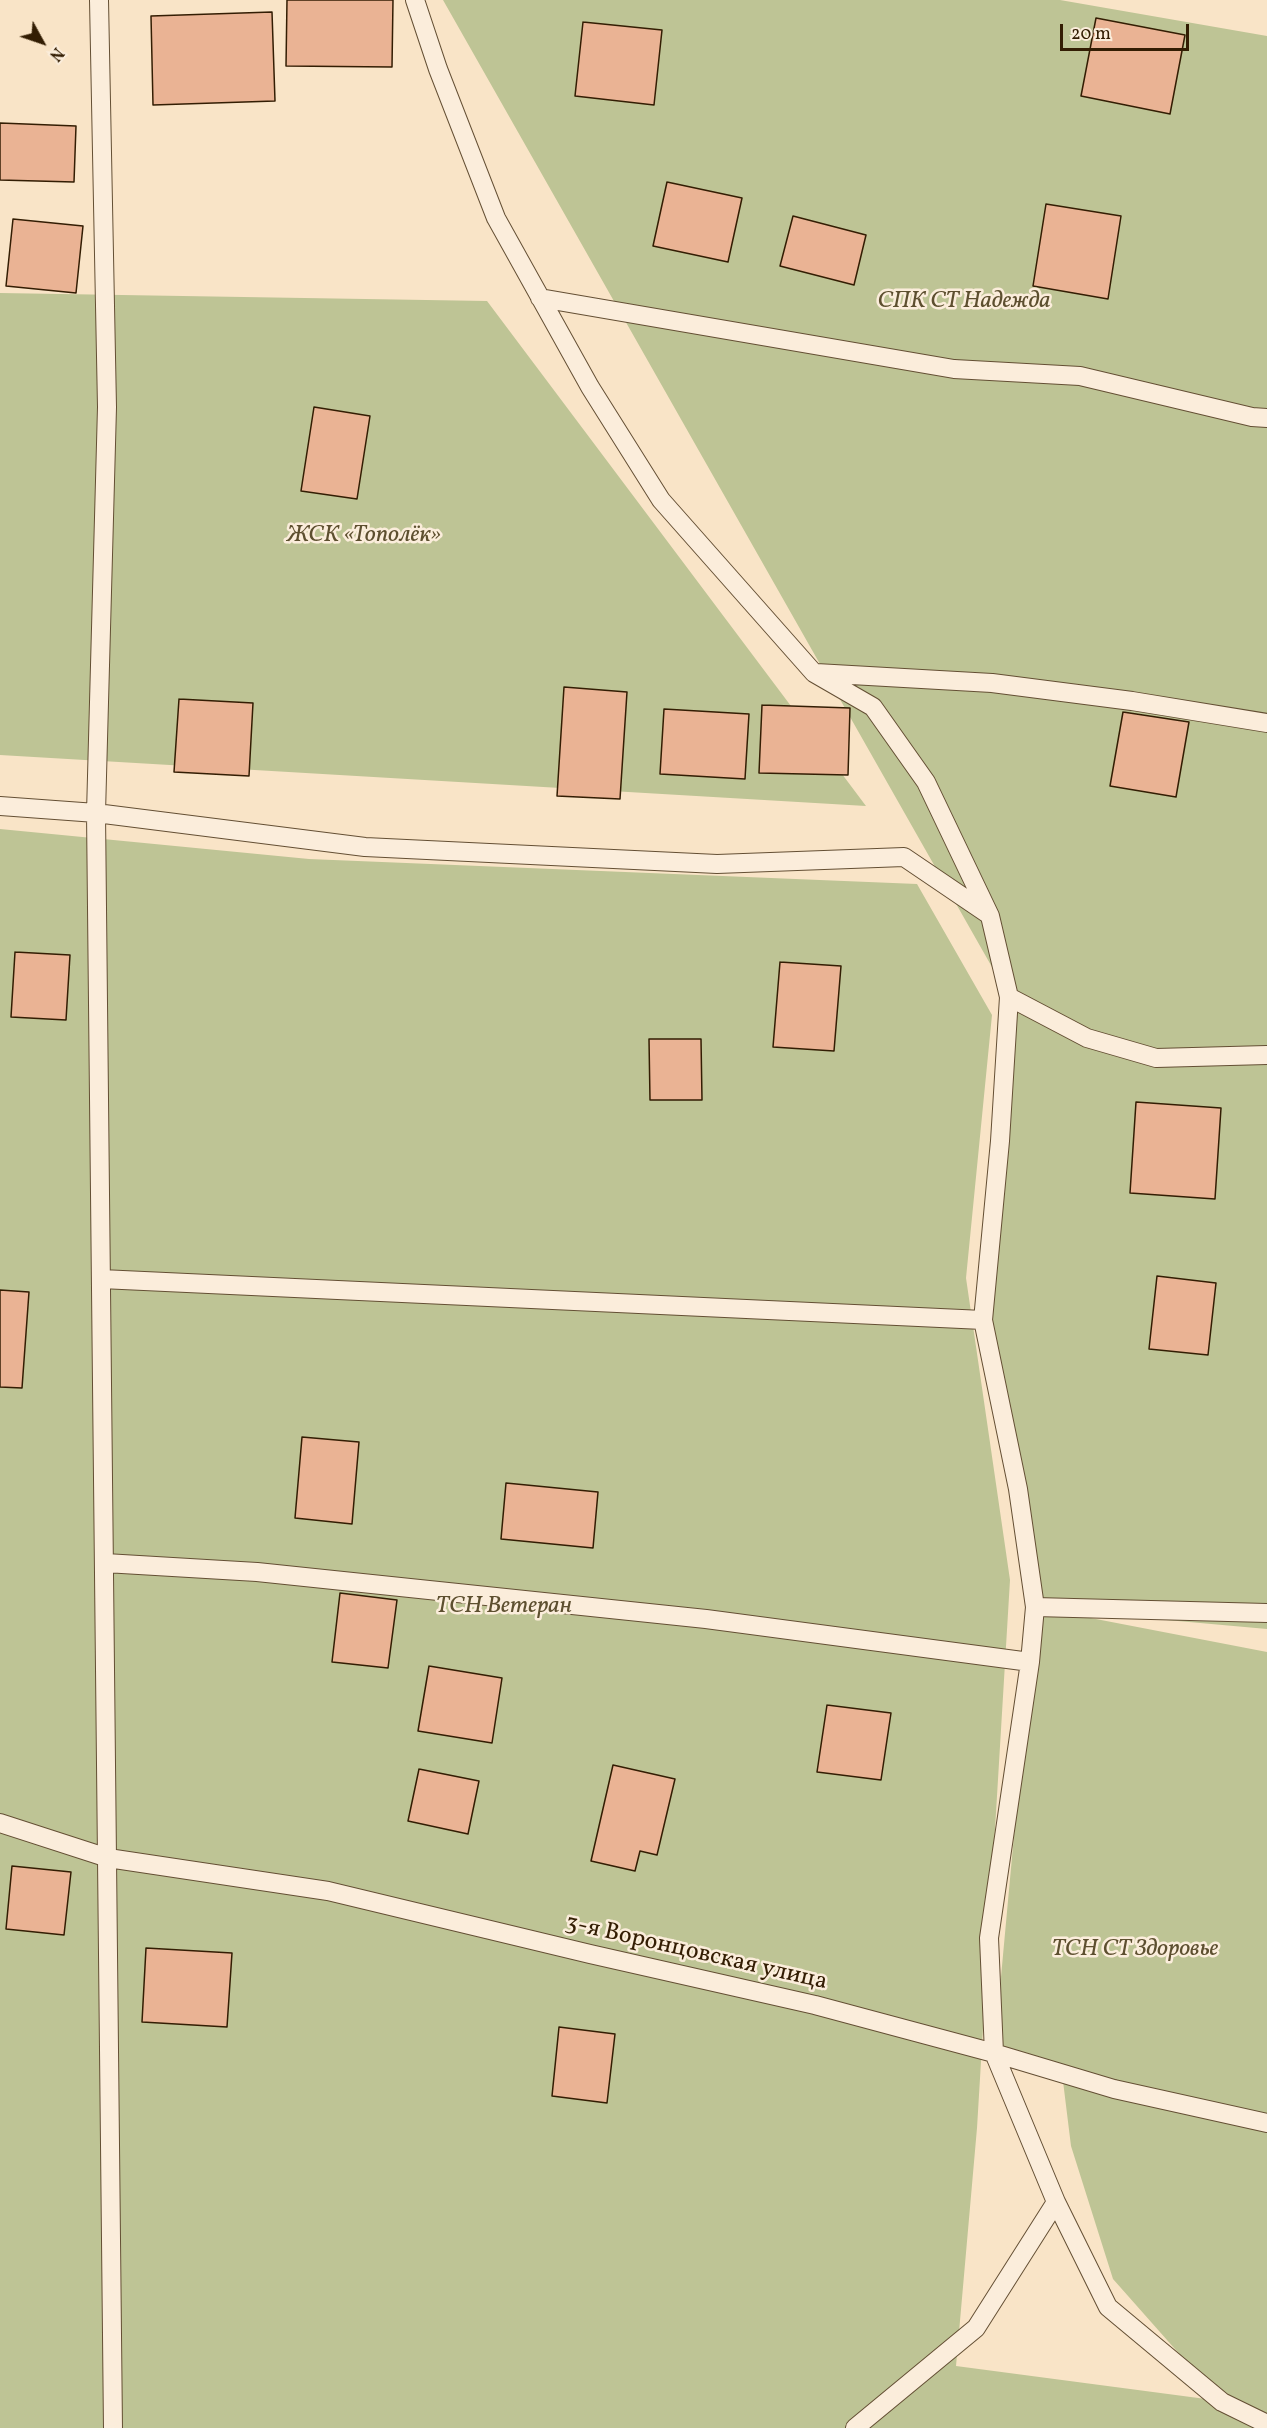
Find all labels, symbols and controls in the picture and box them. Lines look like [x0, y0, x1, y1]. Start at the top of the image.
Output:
north arrow [12, 12, 72, 72]
scale bar [1063, 12, 1192, 50]
text: 20 m [1071, 22, 1111, 47]
text: N [44, 42, 68, 65]
park label: СПК СТ Надежда [877, 289, 1051, 317]
park label: ЖСК «Тополёк» [287, 523, 441, 551]
park label: ТСН Ветеран [436, 1594, 572, 1622]
street label: 3-я Воронцовская улица [562, 1910, 830, 1998]
park label: ТСН СТ Здоровье [1052, 1937, 1218, 1965]

